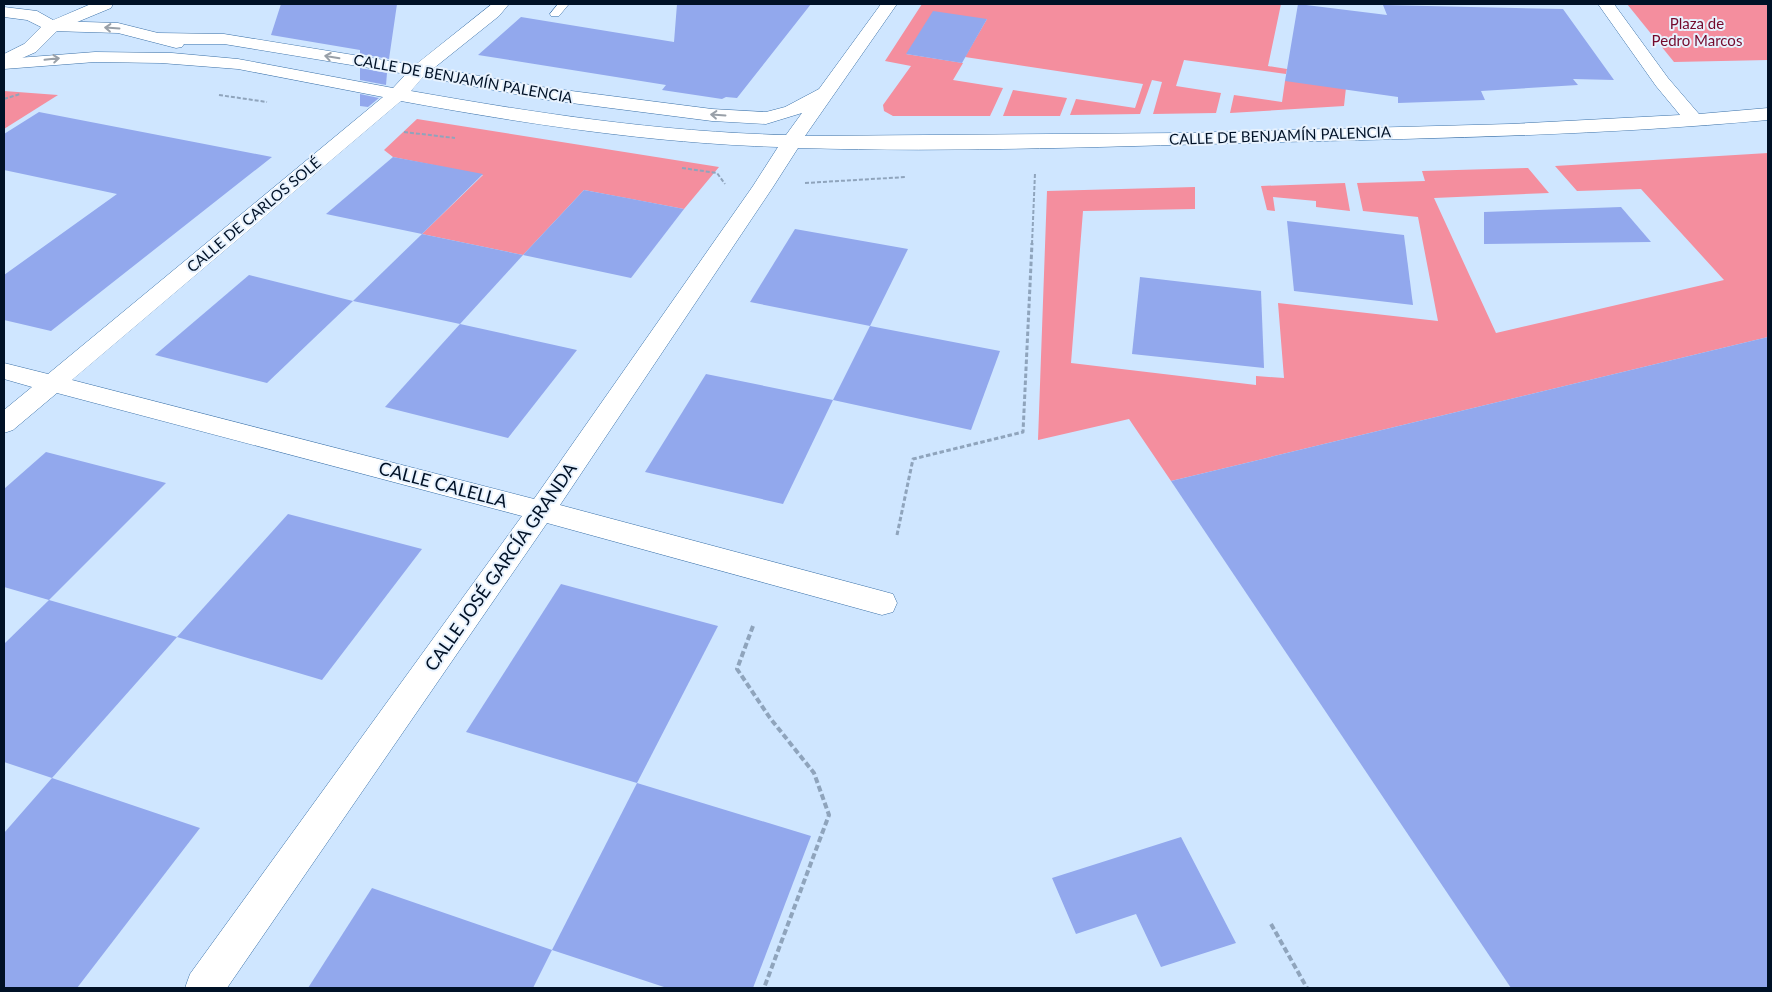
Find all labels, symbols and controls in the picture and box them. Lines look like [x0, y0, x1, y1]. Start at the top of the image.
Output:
park label: Plaza de Pedro Marcos [1652, 14, 1742, 49]
one-way arrow [104, 24, 120, 33]
street label: CALLE DE BENJAMÍN PALENCIA [352, 50, 575, 106]
one-way arrow [324, 51, 340, 61]
one-way arrow [44, 54, 60, 64]
one-way arrow [710, 111, 726, 120]
street label: CALLE DE BENJAMÍN PALENCIA [1169, 122, 1392, 148]
street label: CALLE DE CARLOS SOLÉ [183, 153, 324, 276]
street label: CALLE CALELLA [377, 456, 511, 512]
street label: CALLE JOSÉ GARCÍA GRANDA [420, 457, 581, 675]

